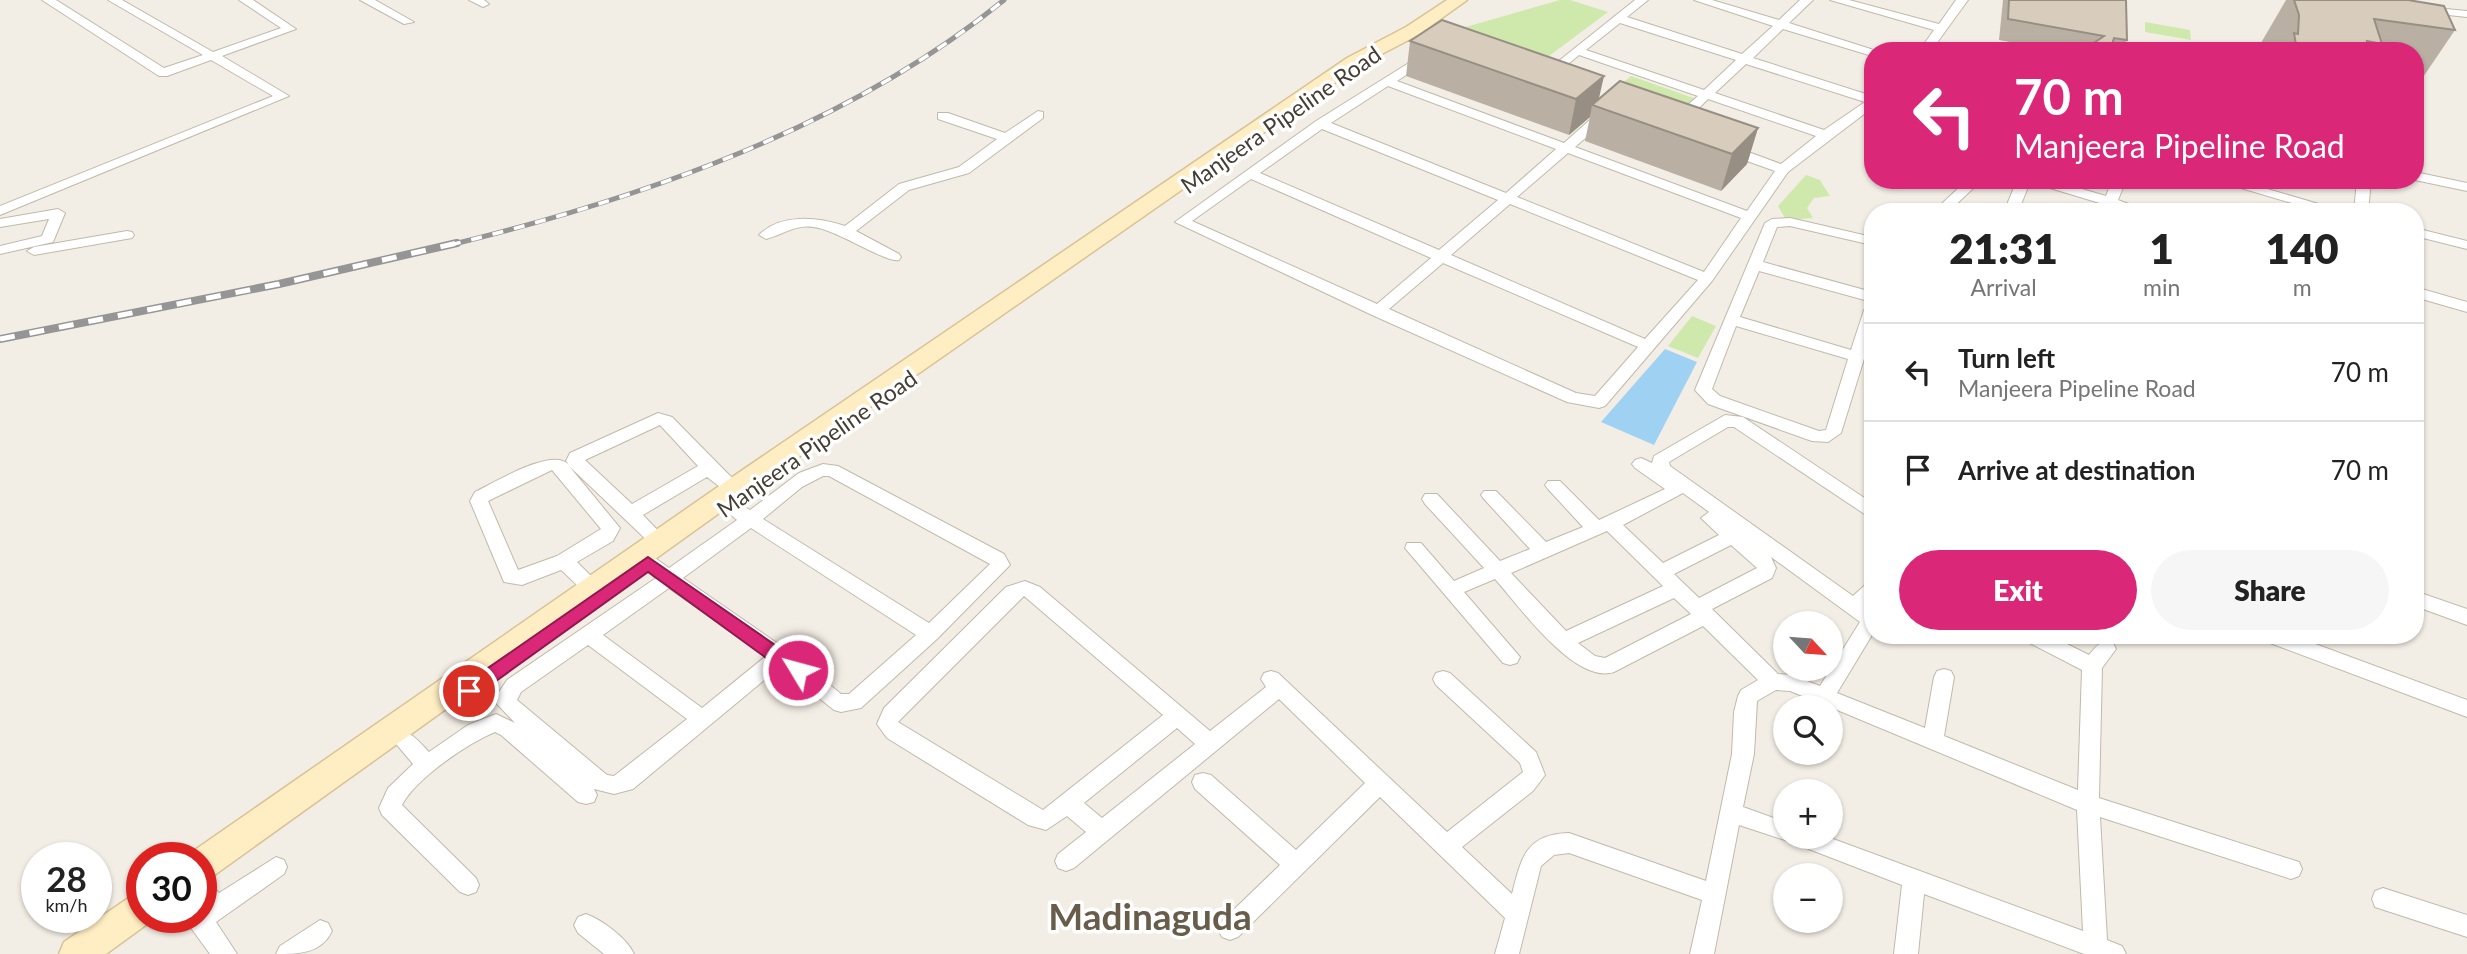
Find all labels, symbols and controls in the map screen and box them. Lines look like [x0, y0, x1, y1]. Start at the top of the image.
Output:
street label: Manjeera Pipeline Road [1175, 40, 1386, 199]
text: 70 m [2014, 67, 2124, 125]
icon: left [1899, 70, 1990, 161]
text: Manjeera Pipeline Road [2014, 126, 2345, 165]
text: 21:31 [1949, 223, 2058, 273]
text: 1 [2150, 223, 2174, 273]
text: 140 [2266, 223, 2339, 273]
text: Arrival [1970, 273, 2037, 301]
text: min [2143, 273, 2180, 301]
text: m [2293, 273, 2312, 301]
text: Turn left [1958, 342, 2055, 374]
icon: left [1899, 353, 1937, 391]
text: 70 m [2331, 356, 2389, 388]
street label: Manjeera Pipeline Road [711, 364, 922, 523]
text: Manjeera Pipeline Road [1958, 374, 2196, 402]
icon: arrive [1899, 451, 1937, 489]
text: Arrive at destination [1958, 454, 2195, 486]
text: 70 m [2331, 454, 2389, 486]
button: Exit [1899, 550, 2137, 630]
button: Share [2151, 550, 2389, 630]
north arrow [1773, 611, 1843, 681]
map controls [1773, 611, 1843, 933]
position arrow [761, 633, 835, 707]
pin [439, 661, 499, 721]
icon: arrive [450, 672, 488, 710]
button: search [1773, 695, 1843, 765]
button: + [1773, 779, 1843, 849]
speed limit sign: 30 [126, 842, 217, 933]
text: 28 [46, 857, 87, 899]
button: − [1773, 863, 1843, 933]
district label: Madinaguda [1048, 893, 1252, 938]
text: km/h [45, 894, 88, 916]

